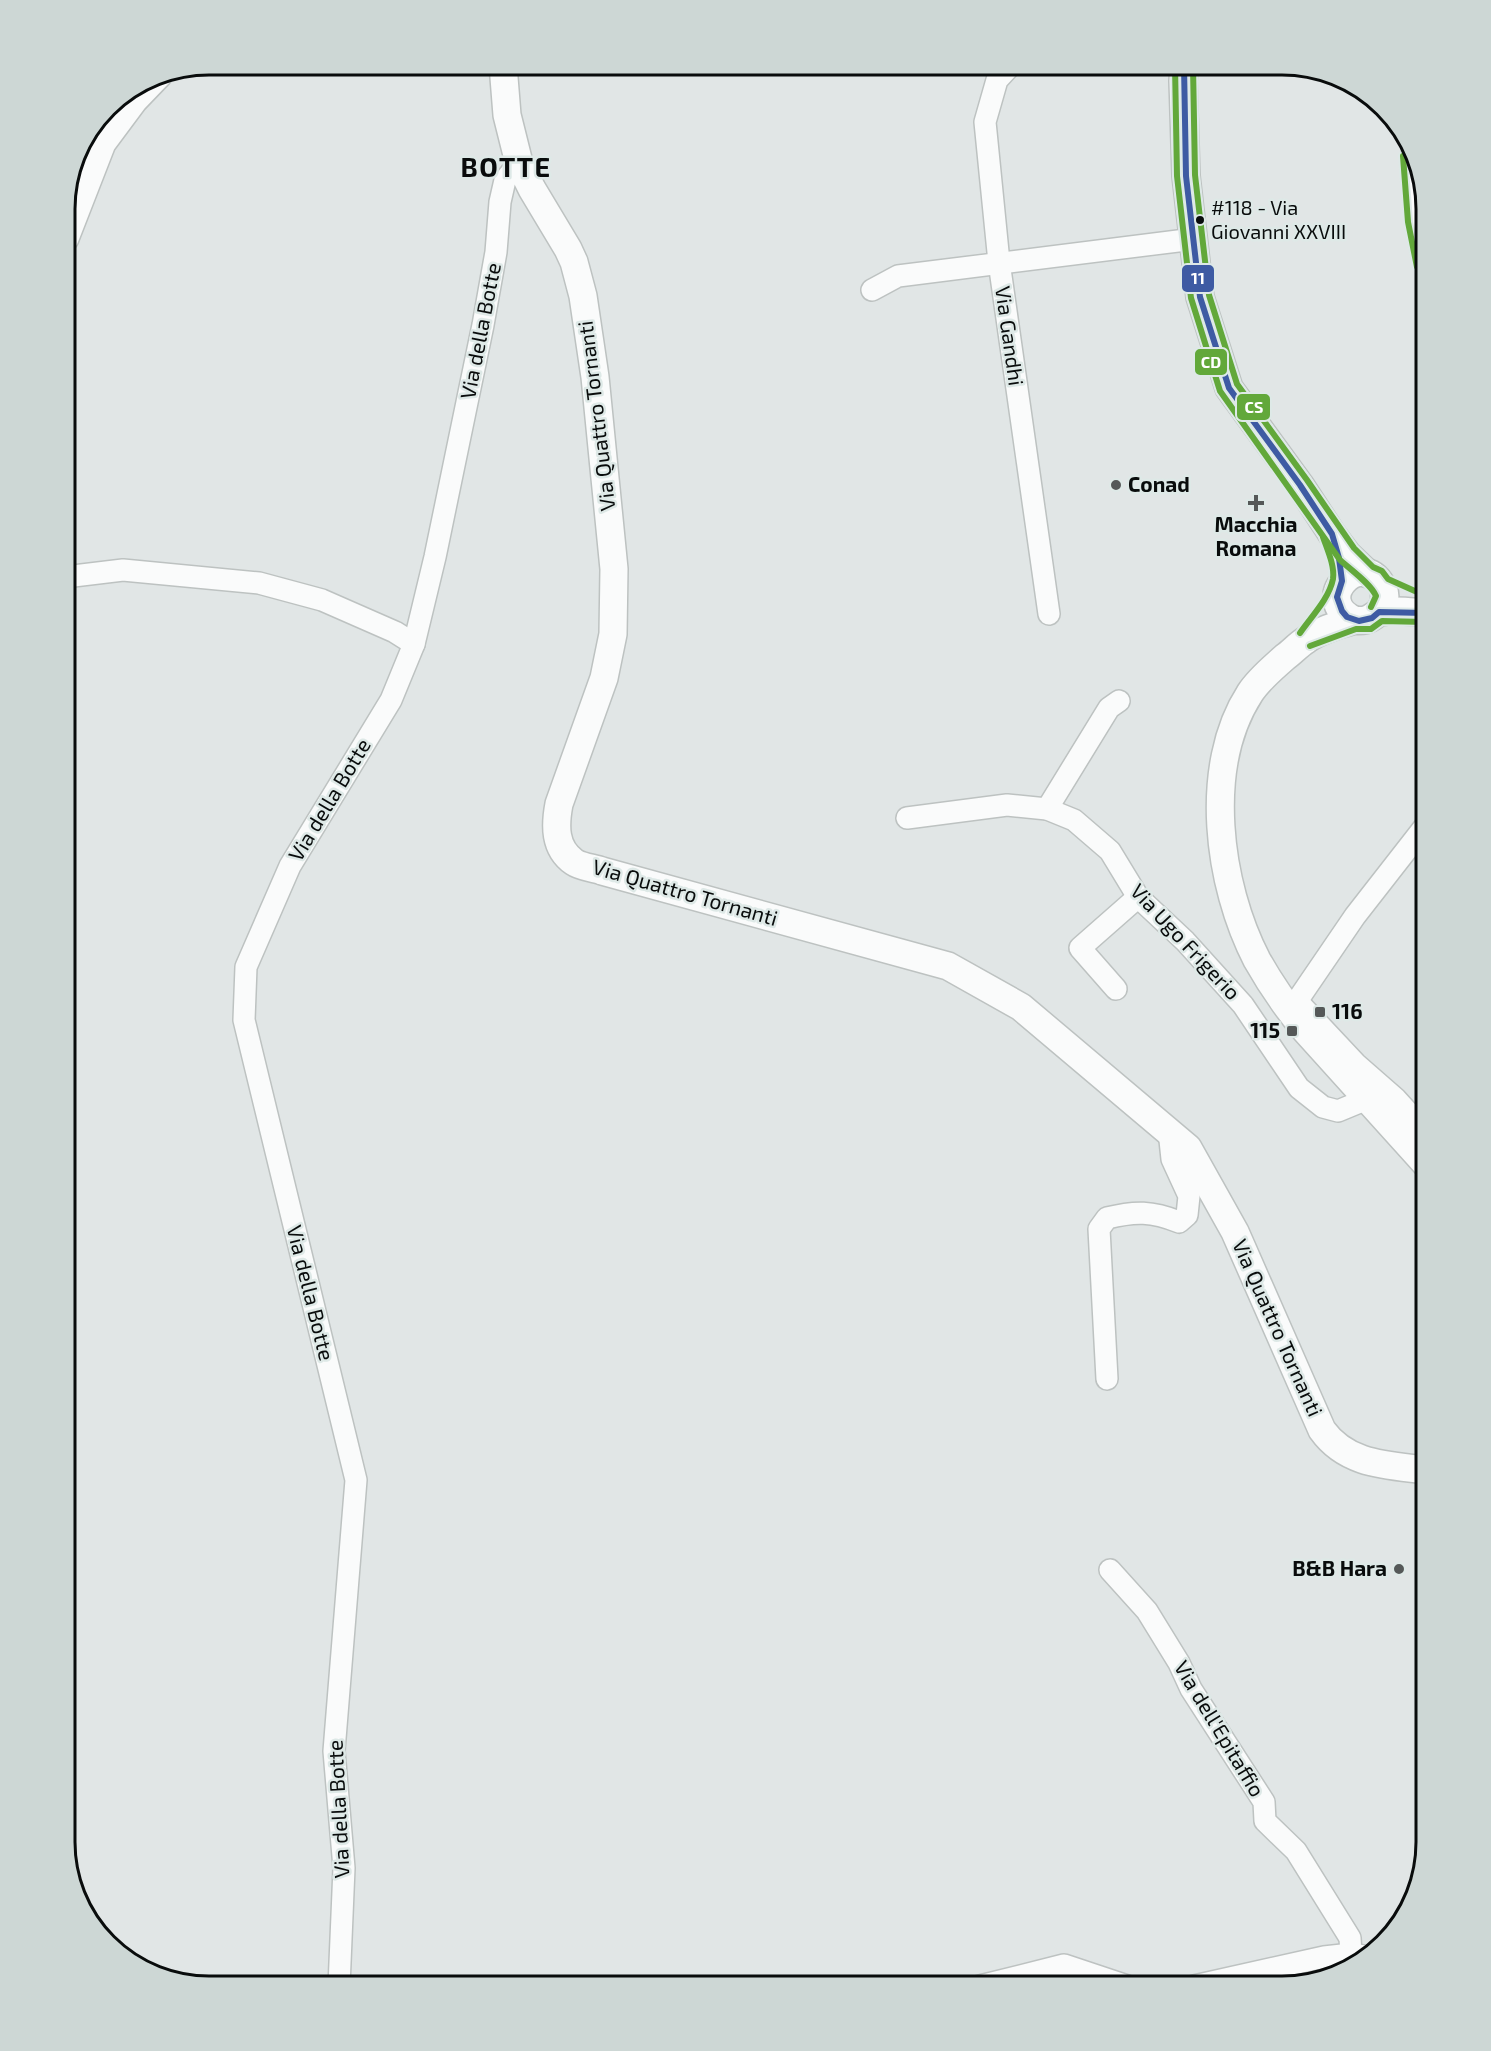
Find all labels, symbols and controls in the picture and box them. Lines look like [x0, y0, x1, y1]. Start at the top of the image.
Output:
district label: BOTTE [460, 150, 552, 182]
place label: #118 - Via Giovanni XXVIII [1211, 195, 1346, 243]
marker: #118 - Via Giovanni XXVIII [1194, 214, 1206, 226]
street label: Via della Botte [454, 260, 505, 401]
line badge: 11 [1181, 264, 1215, 293]
text: 11 [1191, 268, 1205, 287]
street label: Via Gandhi [991, 284, 1030, 387]
street label: Via Quattro Tornanti [571, 320, 621, 513]
line badge: CD [1194, 348, 1228, 376]
text: CD [1201, 352, 1221, 371]
line badge: CS [1236, 393, 1271, 421]
text: CS [1245, 397, 1263, 416]
place label: Conad [1128, 471, 1190, 496]
marker: Conad [1109, 478, 1123, 492]
marker: Macchia Romana [1249, 496, 1263, 510]
place label: Macchia Romana [1215, 511, 1297, 560]
street label: Via della Botte [282, 733, 375, 865]
street label: Via Quattro Tornanti [590, 853, 781, 931]
street label: Via Ugo Frigerio [1126, 878, 1246, 1004]
place label: 116 [1332, 998, 1363, 1023]
marker: 116 [1313, 1005, 1327, 1019]
place label: 115 [1250, 1017, 1280, 1042]
marker: 115 [1285, 1024, 1299, 1038]
street label: Via della Botte [283, 1222, 340, 1363]
street label: Via Quattro Tornanti [1227, 1235, 1329, 1420]
place label: B&B Hara [1292, 1555, 1387, 1580]
marker: B&B Hara [1392, 1562, 1406, 1576]
street label: Via dell'Epitaffio [1170, 1656, 1271, 1801]
street label: Via della Botte [321, 1739, 354, 1879]

